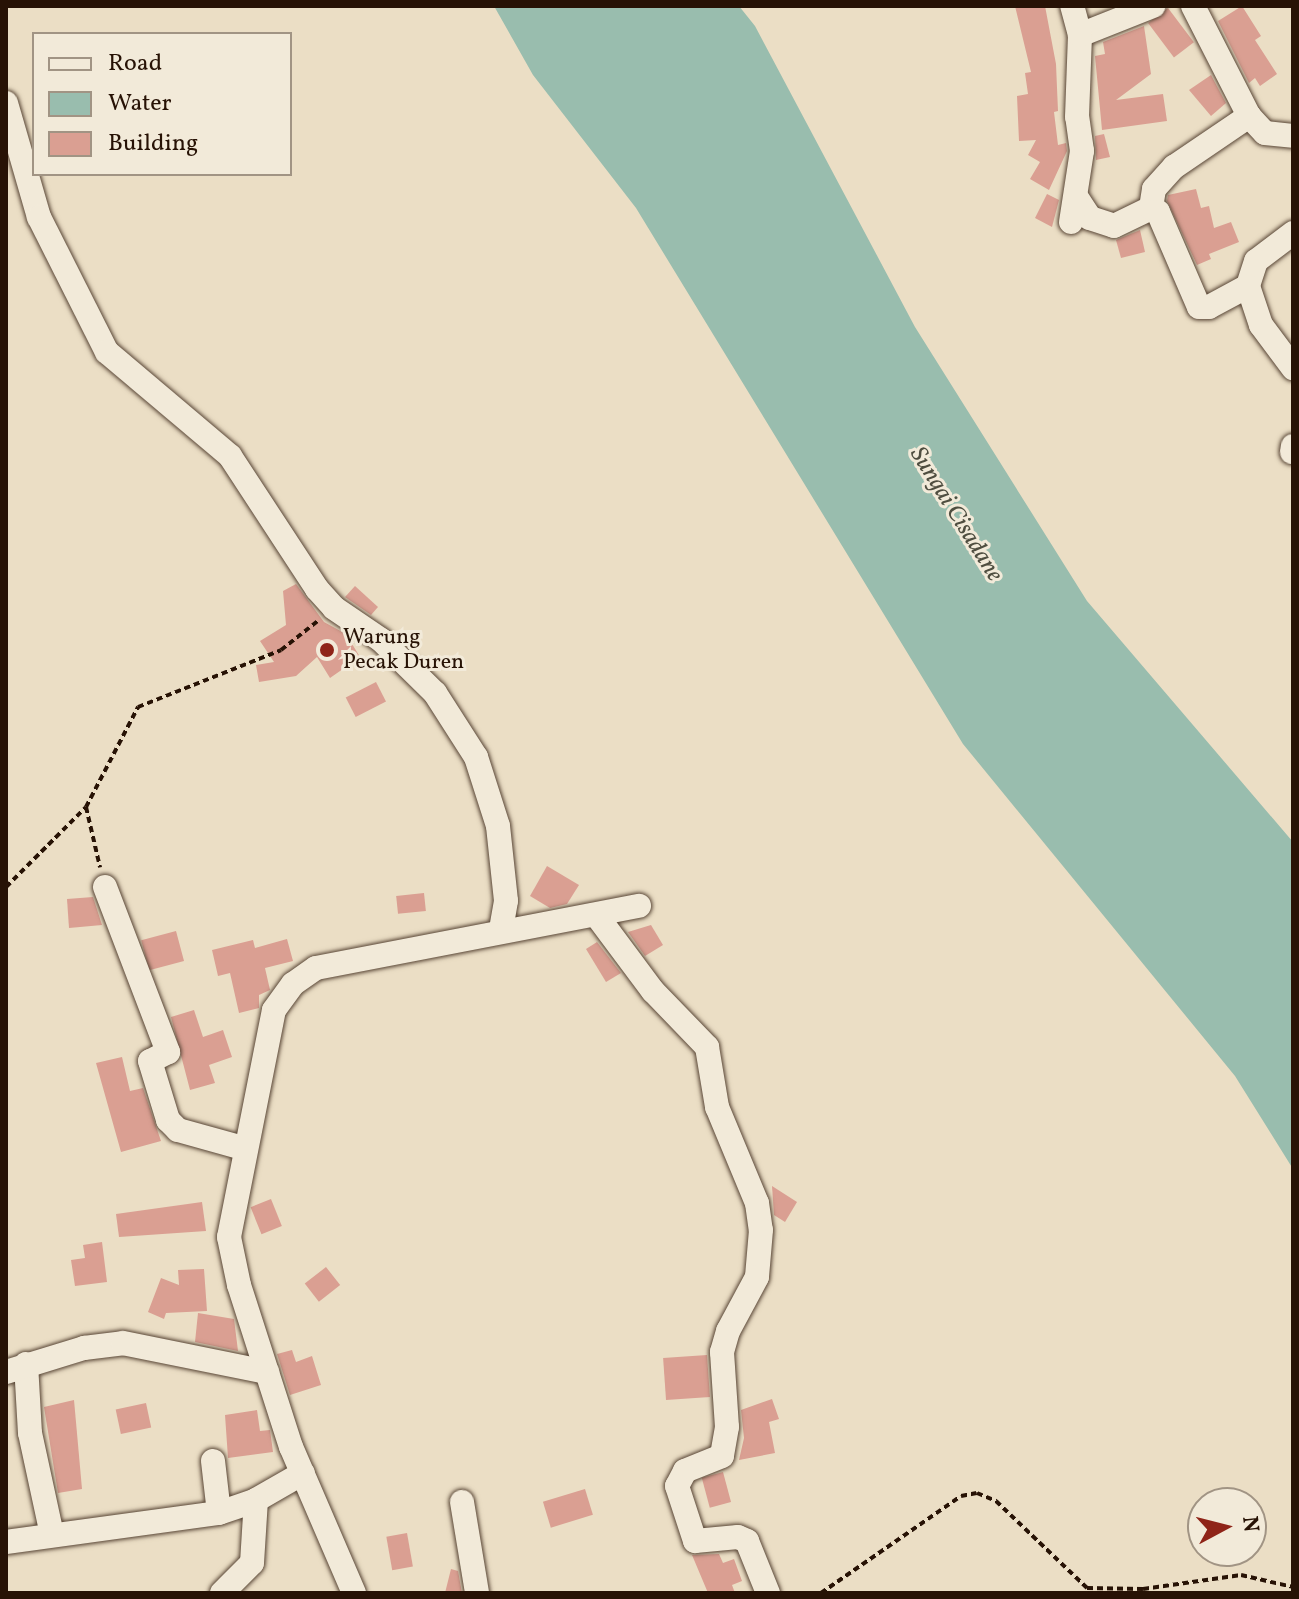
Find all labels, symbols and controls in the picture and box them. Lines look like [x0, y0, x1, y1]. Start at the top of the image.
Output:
legend [32, 32, 292, 176]
text: Road [108, 47, 162, 81]
text: Water [108, 87, 172, 121]
text: Building [108, 127, 198, 161]
water label: Sungai Cisadane [902, 442, 1008, 588]
place label: Warung Pecak Duren [343, 624, 464, 676]
marker: Warung Pecak Duren [318, 641, 336, 659]
north arrow [1187, 1487, 1267, 1567]
text: N [1233, 1514, 1266, 1534]

